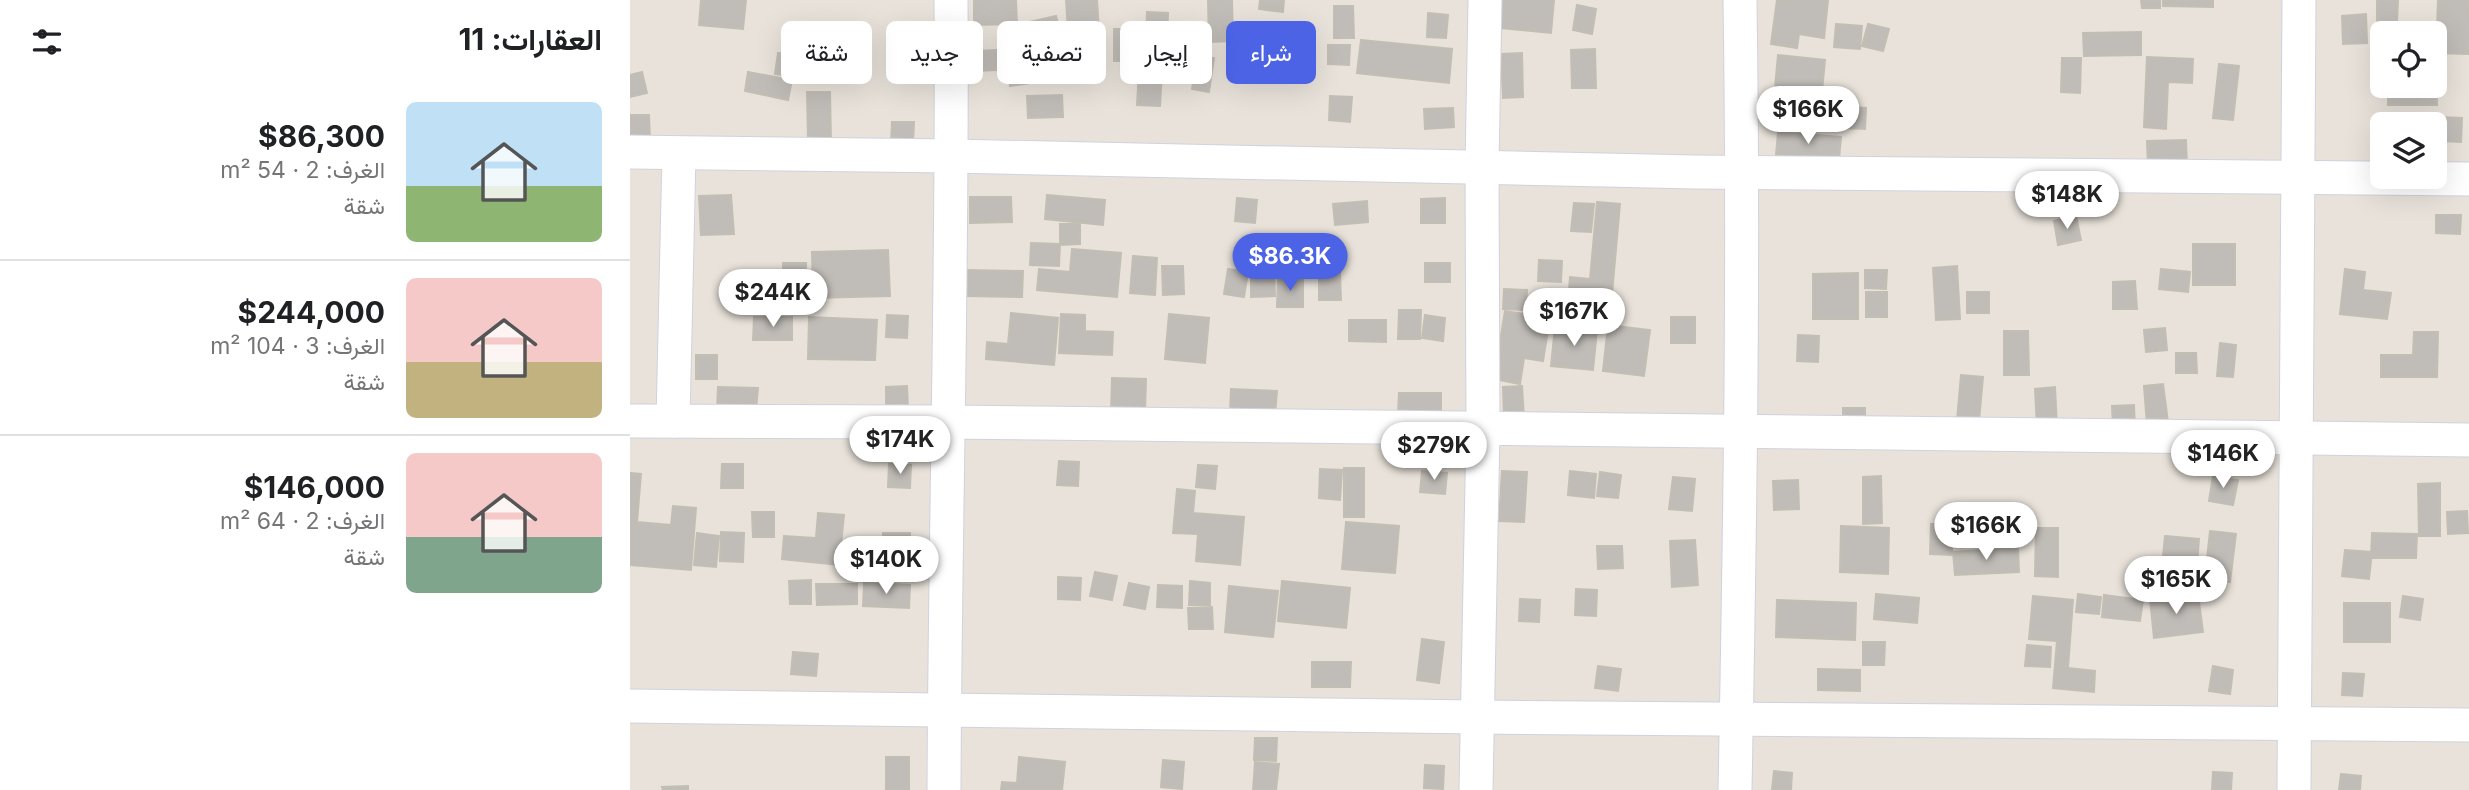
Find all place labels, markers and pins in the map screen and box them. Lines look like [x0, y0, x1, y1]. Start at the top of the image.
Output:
pin: $166K [1759, 86, 1857, 146]
pin: $148K [2018, 172, 2116, 231]
pin: $86.3K [1233, 233, 1347, 293]
pin: $244K [724, 270, 822, 329]
pin: $167K [1525, 288, 1623, 348]
pin: $174K [851, 416, 949, 476]
pin: $279K [1385, 422, 1483, 482]
pin: $146K [2174, 430, 2272, 490]
pin: $166K [1937, 503, 2035, 562]
pin: $140K [837, 536, 935, 596]
pin: $165K [2127, 556, 2225, 616]

